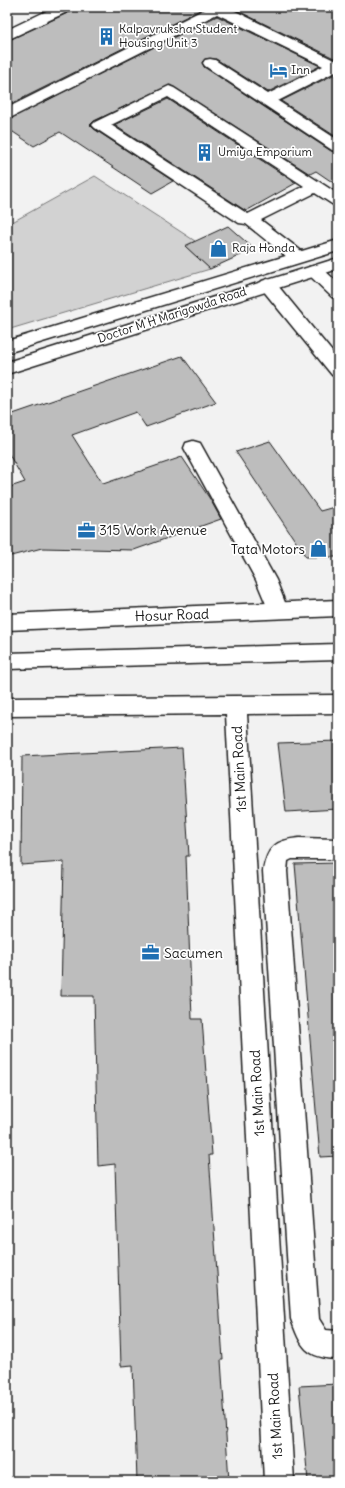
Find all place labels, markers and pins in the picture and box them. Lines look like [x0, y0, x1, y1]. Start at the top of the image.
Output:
place label: Kalpavruksha Student Housing Unit 3 [119, 21, 237, 50]
building icon: Kalpavruksha Student Housing Unit 3 [96, 26, 116, 46]
hotel icon: Inn [268, 60, 288, 80]
place label: Inn [291, 62, 310, 77]
building icon: Umiya Emporium [195, 142, 215, 162]
place label: Umiya Emporium [218, 144, 313, 159]
shop icon: Raja Honda [209, 238, 229, 258]
place label: Raja Honda [232, 240, 295, 255]
office icon: 315 Work Avenue [76, 520, 96, 540]
place label: 315 Work Avenue [99, 521, 207, 539]
shop icon: Tata Motors [308, 539, 328, 559]
place label: Tata Motors [231, 540, 305, 558]
office icon: Sacumen [141, 943, 161, 963]
place label: Sacumen [164, 944, 223, 962]

